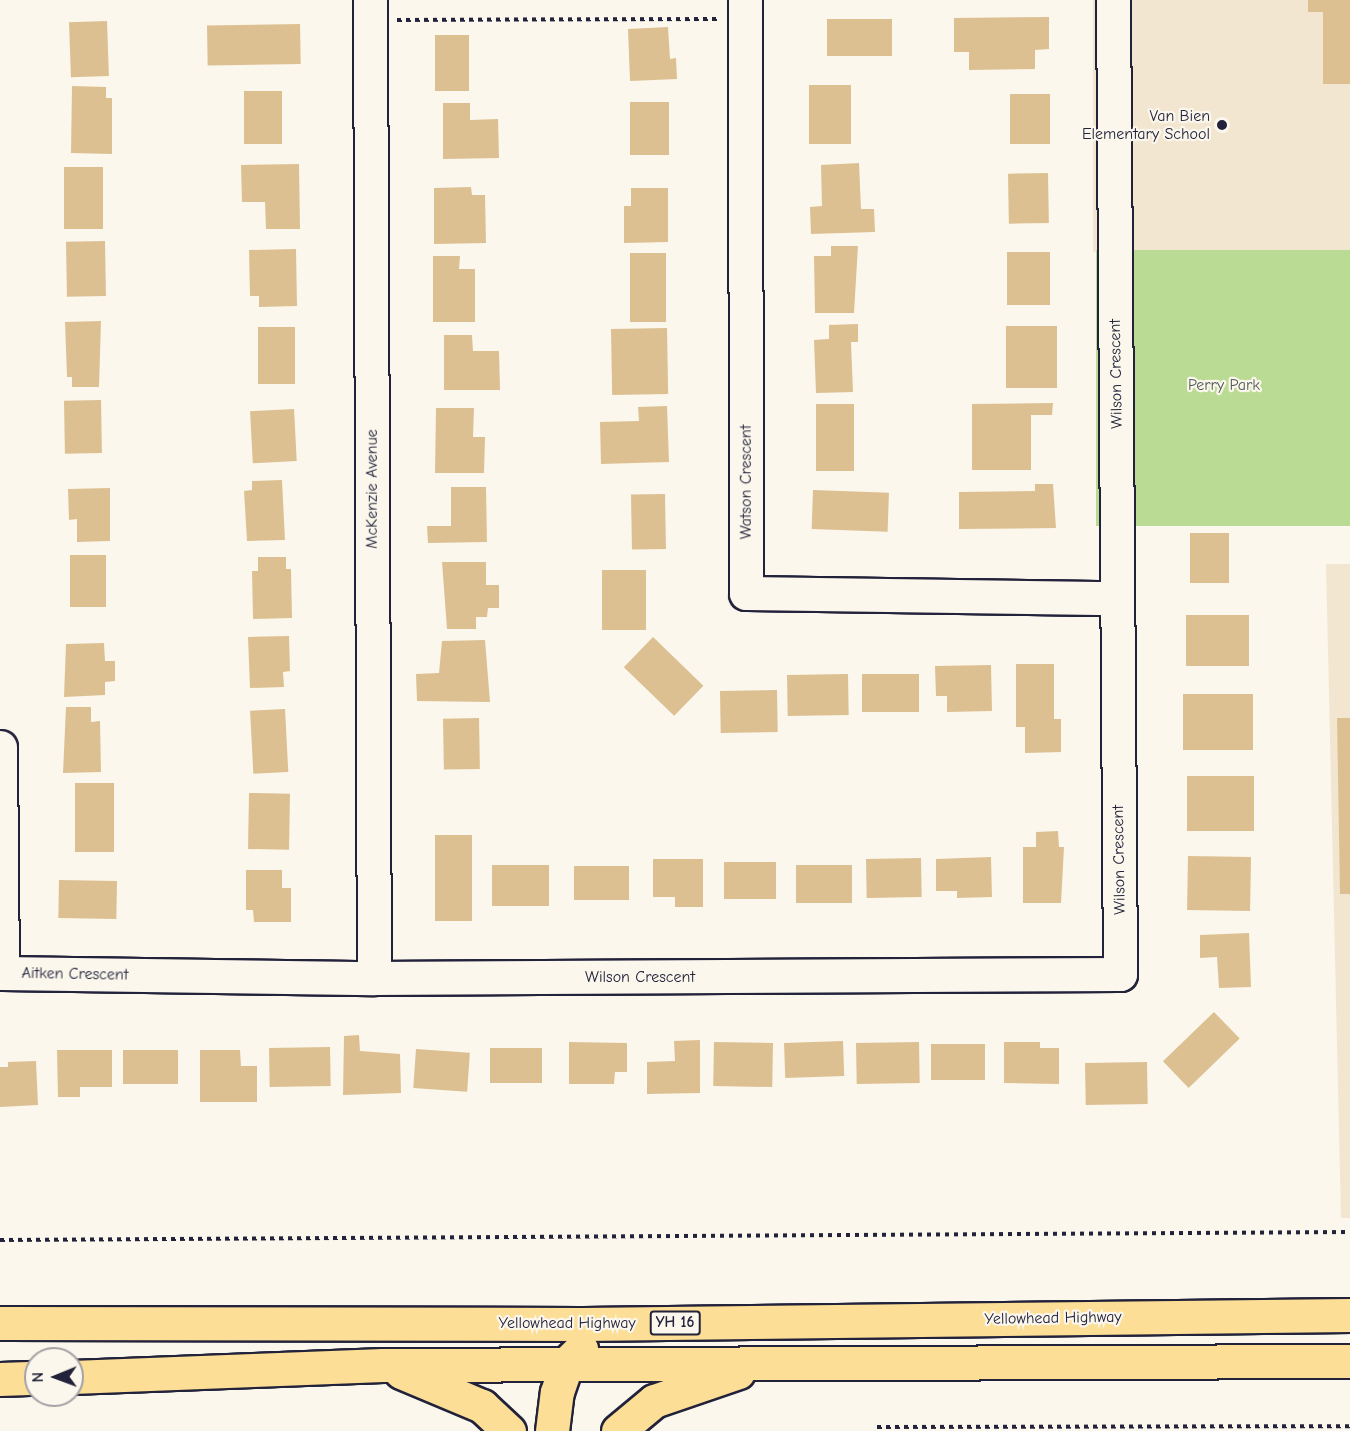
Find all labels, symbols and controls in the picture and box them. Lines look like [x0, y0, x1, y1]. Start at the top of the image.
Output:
place label: Van Bien Elementary School [1082, 106, 1210, 144]
marker: Van Bien Elementary School [1215, 118, 1229, 132]
street label: Wilson Crescent [1105, 319, 1127, 429]
park label: Perry Park [1188, 375, 1260, 395]
street label: Watson Crescent [736, 425, 756, 539]
street label: McKenzie Avenue [362, 429, 382, 549]
street label: Wilson Crescent [1108, 805, 1130, 915]
street label: Aitken Crescent [21, 963, 129, 985]
street label: Wilson Crescent [585, 967, 695, 987]
street label: Yellowhead Highway [984, 1307, 1122, 1329]
road number: YH 16 [650, 1311, 700, 1335]
street label: Yellowhead Highway [498, 1313, 636, 1333]
north arrow [24, 1347, 84, 1407]
text: N [29, 1372, 47, 1383]

